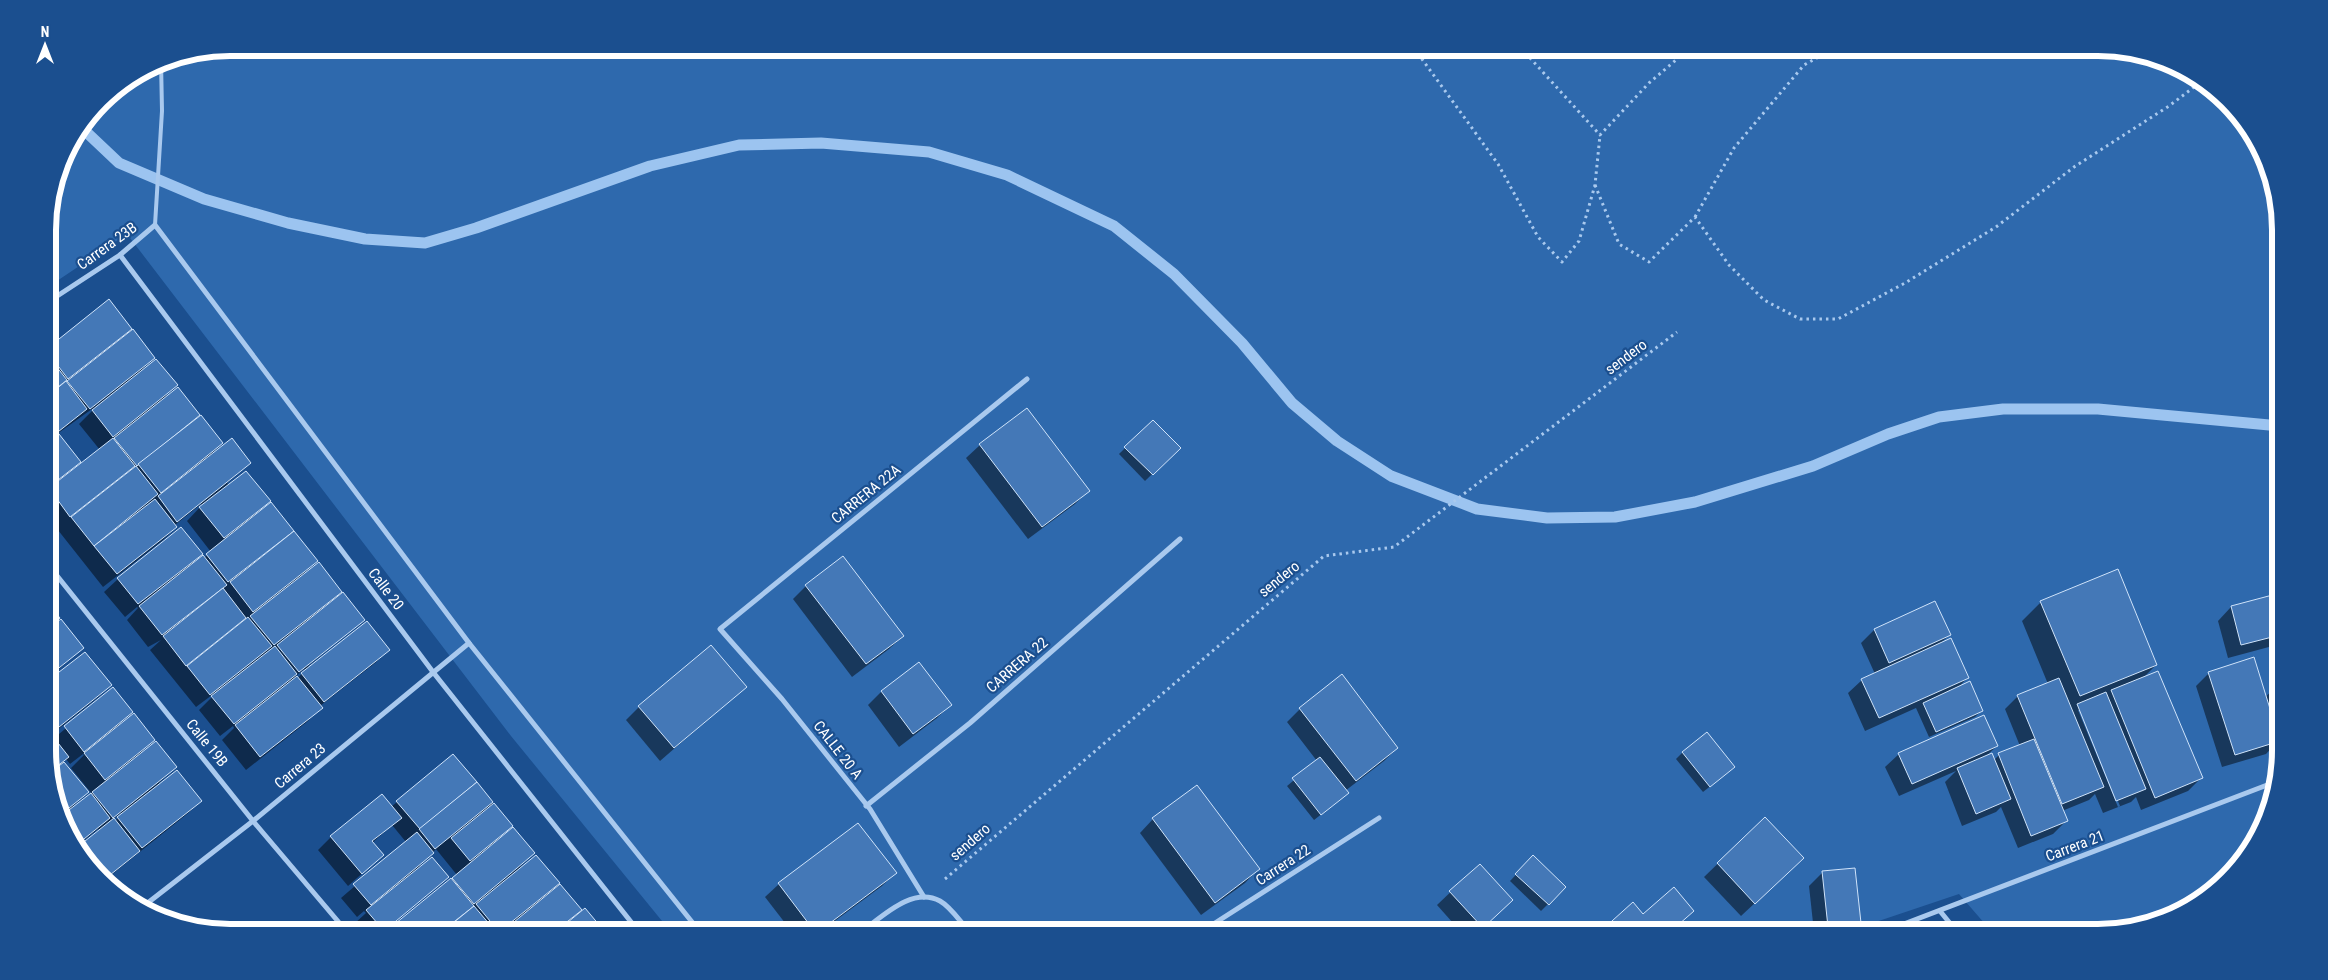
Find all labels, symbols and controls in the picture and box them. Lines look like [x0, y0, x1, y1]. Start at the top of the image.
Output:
north arrow [20, 20, 70, 70]
text: N [41, 24, 49, 40]
street label: Carrera 23B [74, 218, 140, 274]
street label: sendero [1602, 335, 1650, 379]
street label: CARRERA 22A [828, 460, 905, 527]
street label: sendero [1255, 557, 1303, 601]
street label: Calle 20 [364, 564, 408, 614]
street label: CARRERA 22 [983, 633, 1051, 697]
street label: Calle 19B [182, 716, 232, 770]
street label: CALLE 20 A [810, 717, 867, 783]
street label: Carrera 23 [271, 739, 329, 793]
street label: sendero [946, 820, 994, 864]
street label: Carrera 21 [2043, 827, 2107, 865]
street label: Carrera 22 [1252, 841, 1314, 889]

